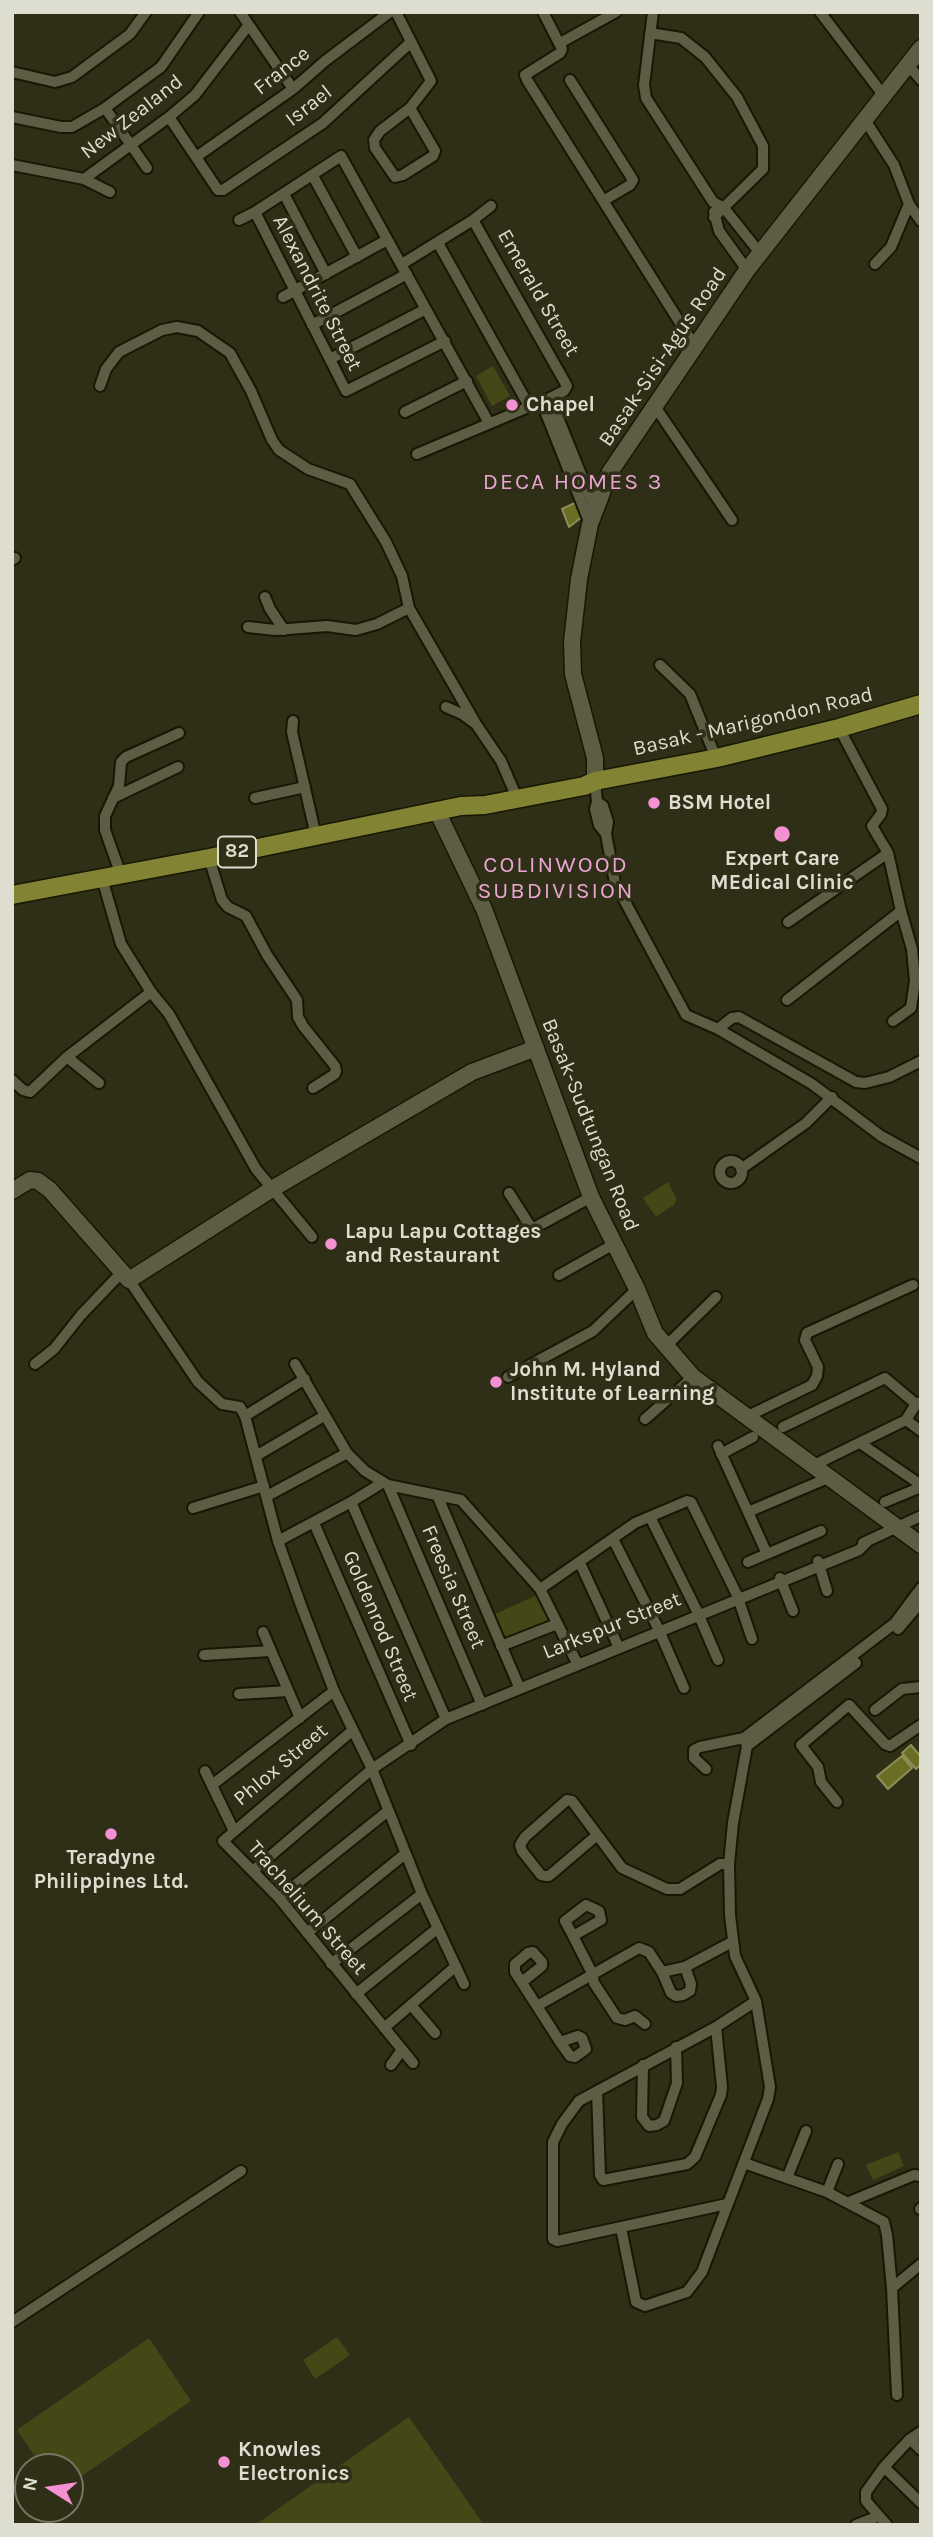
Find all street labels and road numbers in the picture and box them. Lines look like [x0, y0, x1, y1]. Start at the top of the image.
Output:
street label: France [249, 41, 315, 101]
street label: New Zealand [76, 69, 188, 165]
street label: Israel [280, 80, 338, 132]
street label: Alexandrite Street [267, 211, 367, 375]
street label: Emerald Street [492, 225, 584, 361]
street label: Basak-Sisi-Agus Road [594, 263, 732, 451]
street label: Basak - Marigondon Road [631, 682, 875, 762]
road number: 82 [218, 836, 256, 867]
street label: Basak-Sudtungan Road [536, 1015, 644, 1235]
street label: Freesia Street [416, 1521, 490, 1653]
street label: Goldenrod Street [337, 1547, 423, 1705]
street label: Larkspur Street [539, 1587, 685, 1665]
street label: Phlox Street [229, 1718, 333, 1812]
street label: Trachelium Street [242, 1836, 372, 1980]

